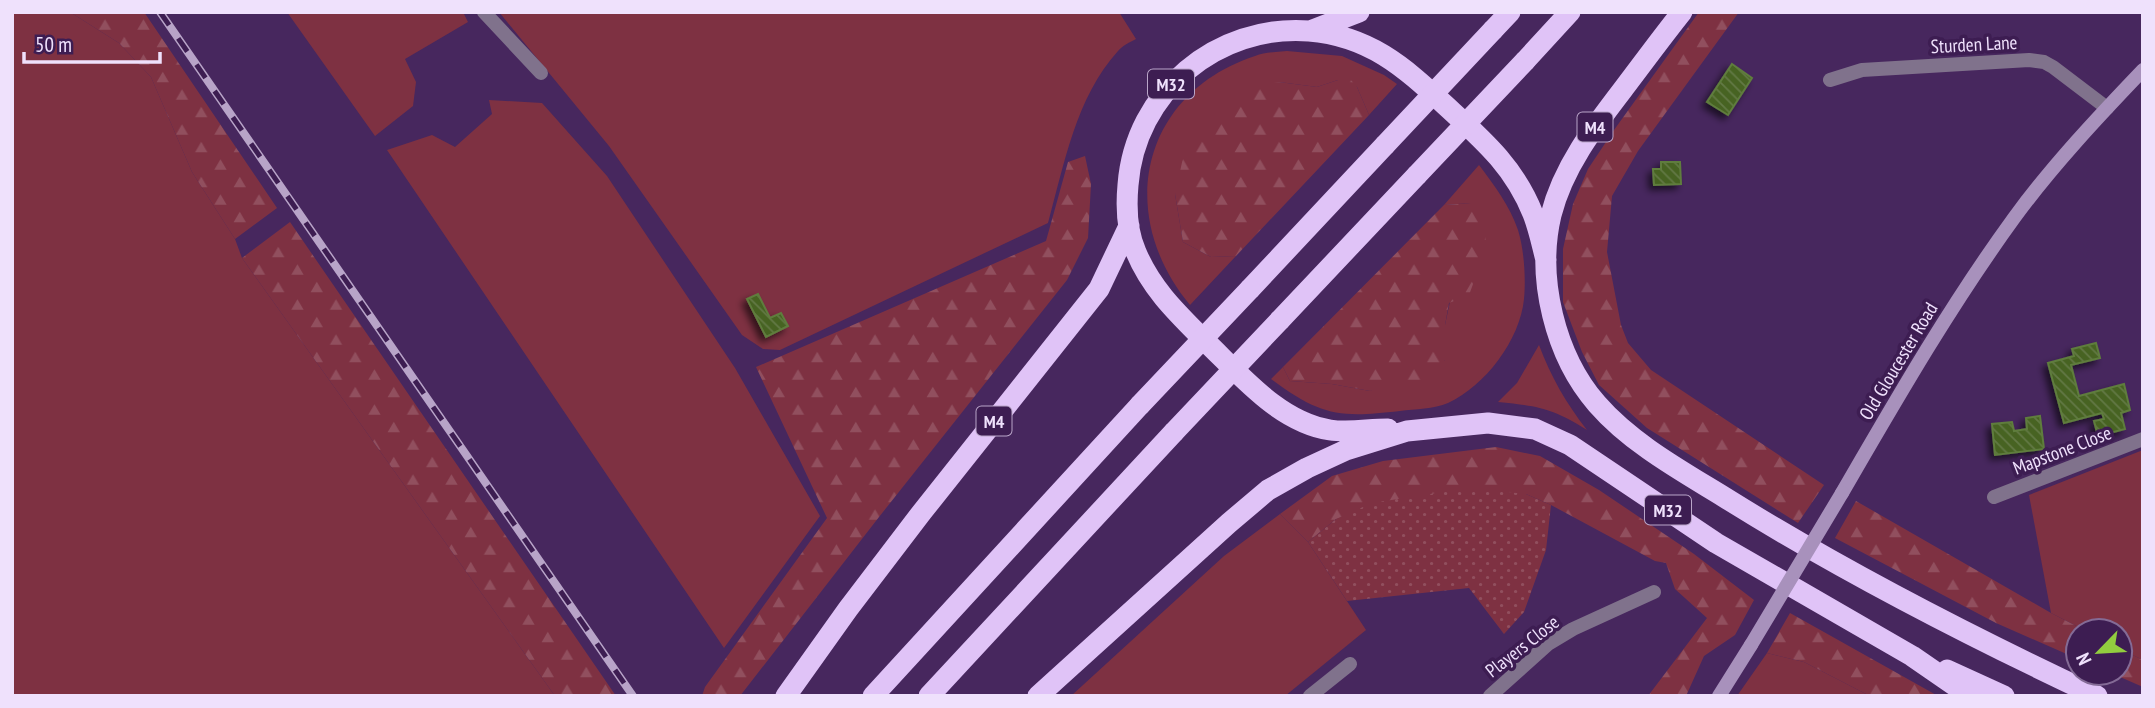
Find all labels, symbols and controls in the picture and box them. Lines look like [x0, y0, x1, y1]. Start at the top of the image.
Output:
scale bar [24, 21, 161, 65]
street label: Sturden Lane [1930, 30, 2018, 58]
text: 50 m [35, 31, 72, 58]
road number: M32 [1148, 70, 1194, 98]
road number: M4 [1578, 112, 1612, 142]
street label: Old Gloucester Road [1854, 298, 1942, 424]
road number: M4 [976, 407, 1012, 436]
street label: Mapstone Close [2009, 420, 2115, 480]
road number: M32 [1645, 496, 1691, 524]
street label: Players Close [1480, 610, 1564, 682]
north arrow [2064, 617, 2134, 687]
text: N [2071, 649, 2097, 669]

